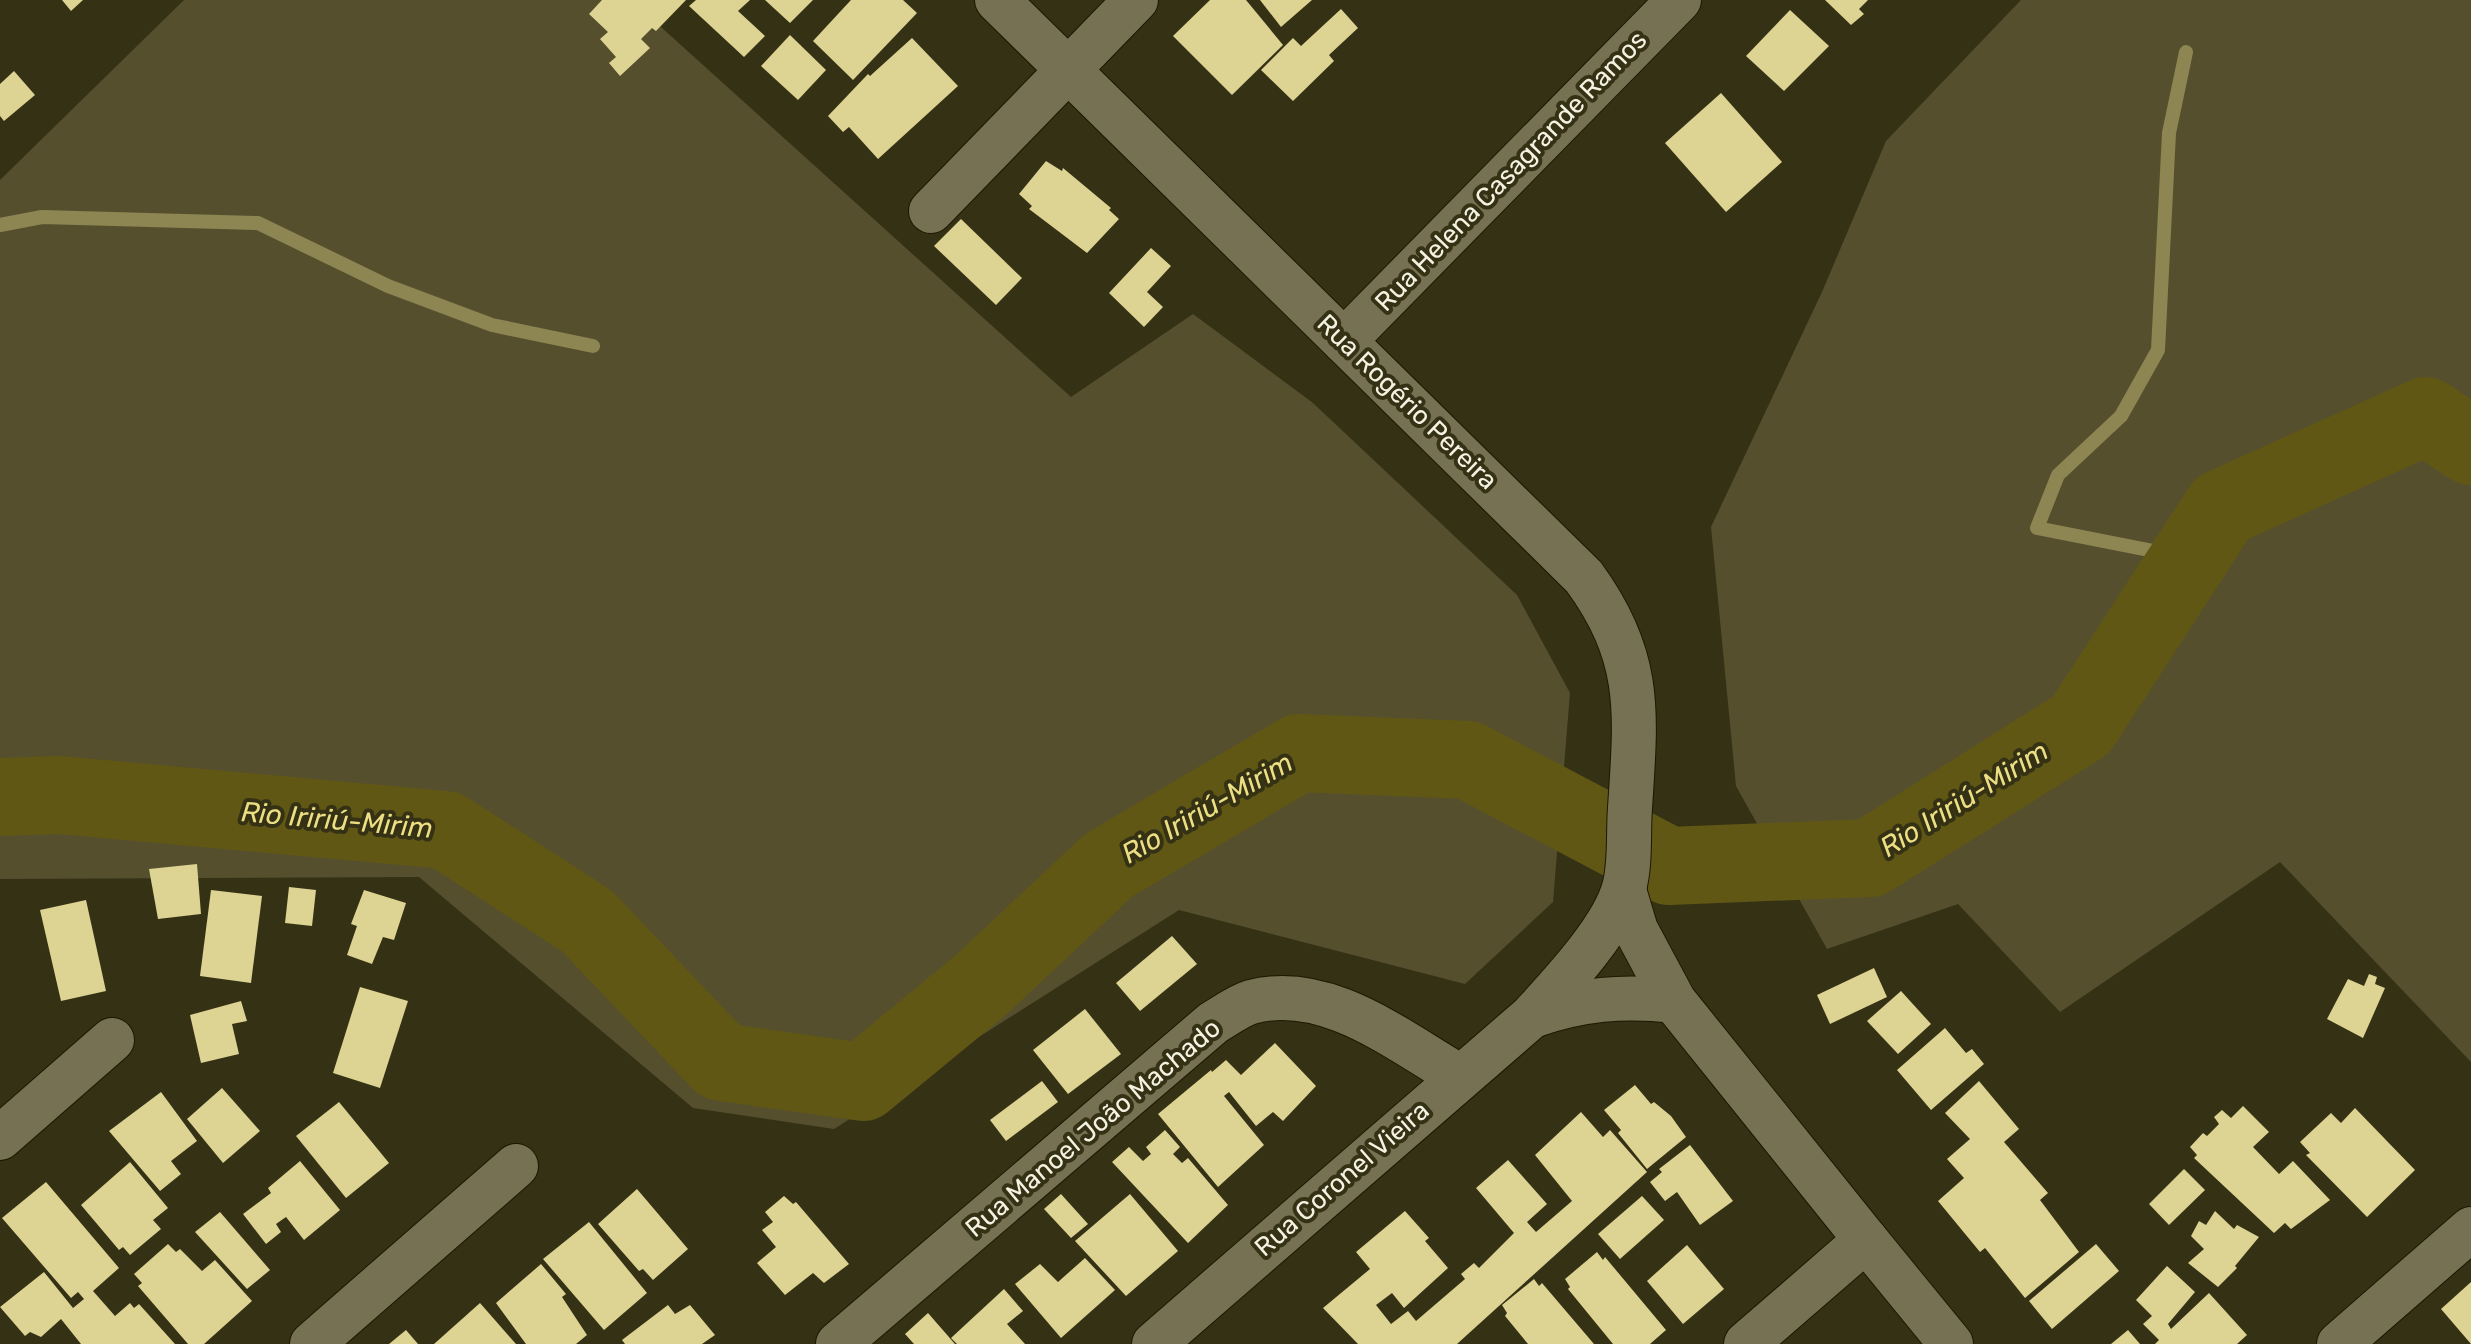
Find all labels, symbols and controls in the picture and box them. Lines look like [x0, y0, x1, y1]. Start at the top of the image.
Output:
street label: Rua Helena Casagrande Ramos [1369, 24, 1653, 318]
street label: Rua Rogério Pereira [1311, 308, 1503, 496]
water label: Rio Iririú-Mirim [1874, 734, 2054, 864]
water label: Rio Iririú-Mirim [1115, 746, 1299, 870]
water label: Rio Iririú-Mirim [240, 795, 434, 845]
street label: Rua Manoel João Machado [959, 1012, 1227, 1244]
street label: Rua Coronel Vieira [1249, 1095, 1435, 1263]

